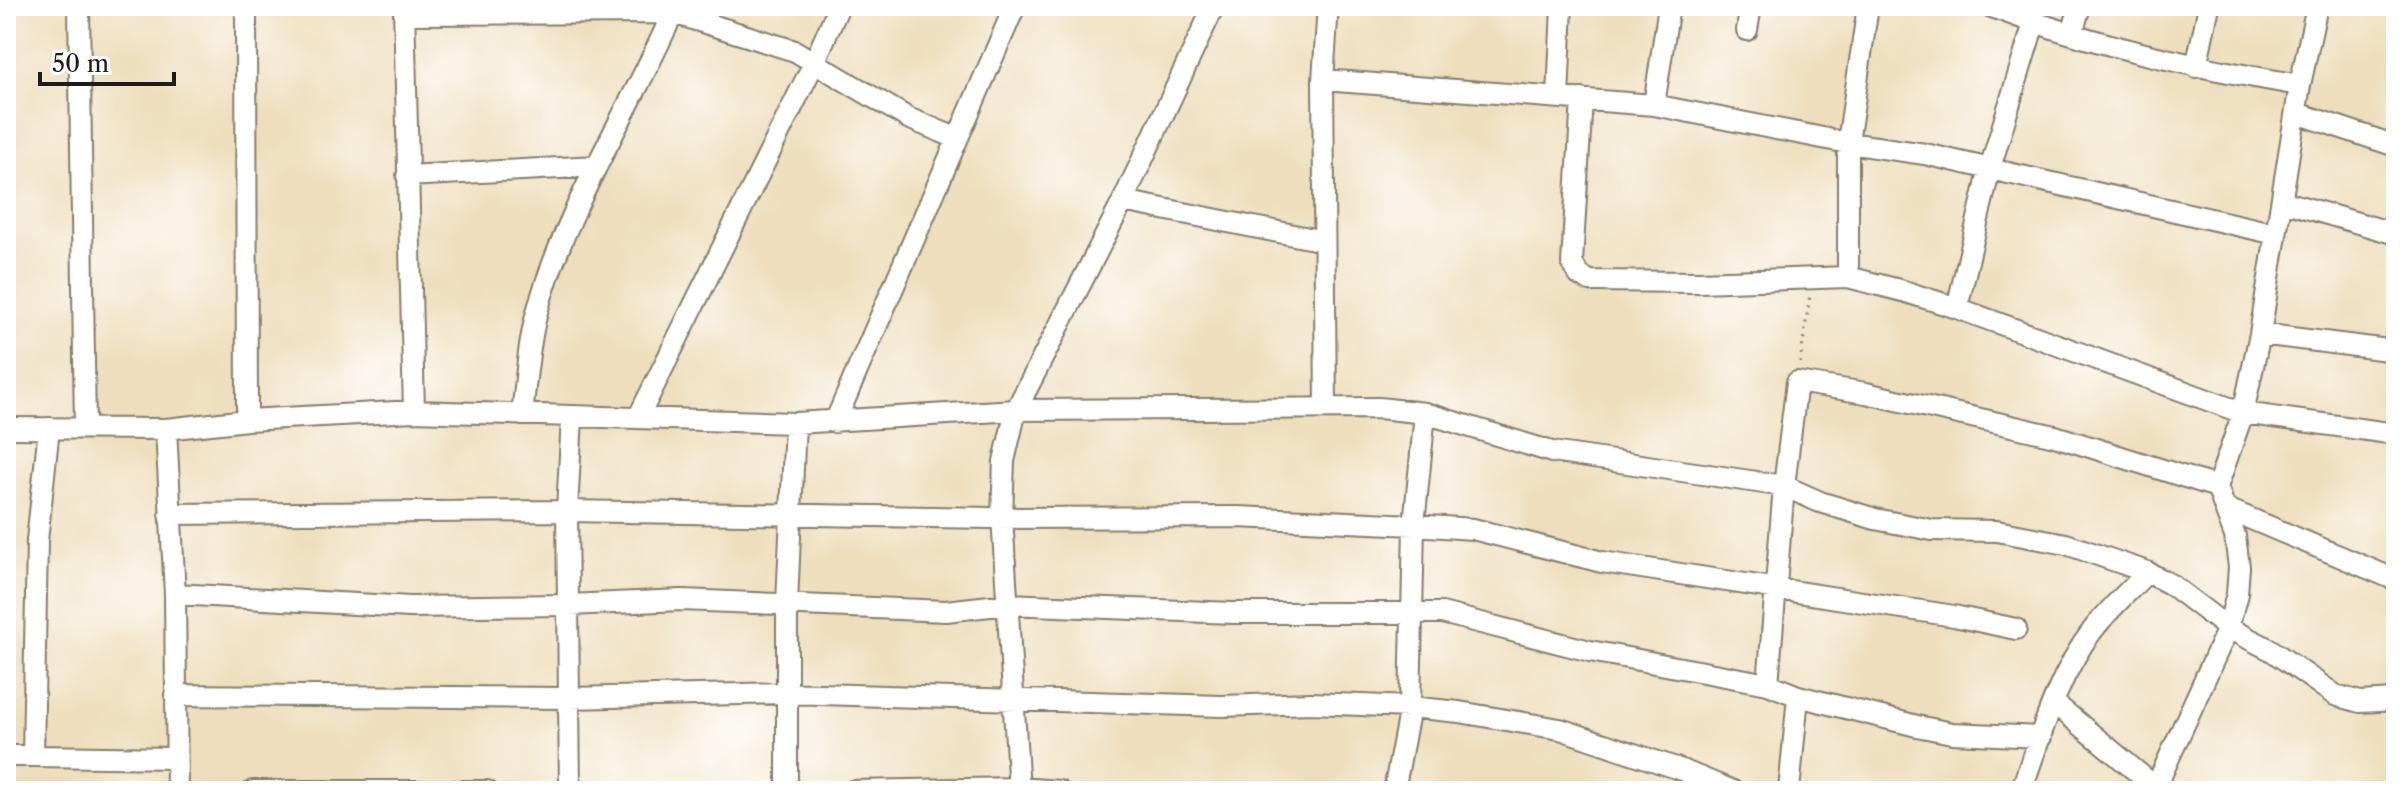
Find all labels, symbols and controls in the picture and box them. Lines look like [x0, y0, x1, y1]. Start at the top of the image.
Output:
scale bar [40, 36, 174, 86]
text: 50 m [52, 49, 109, 78]

